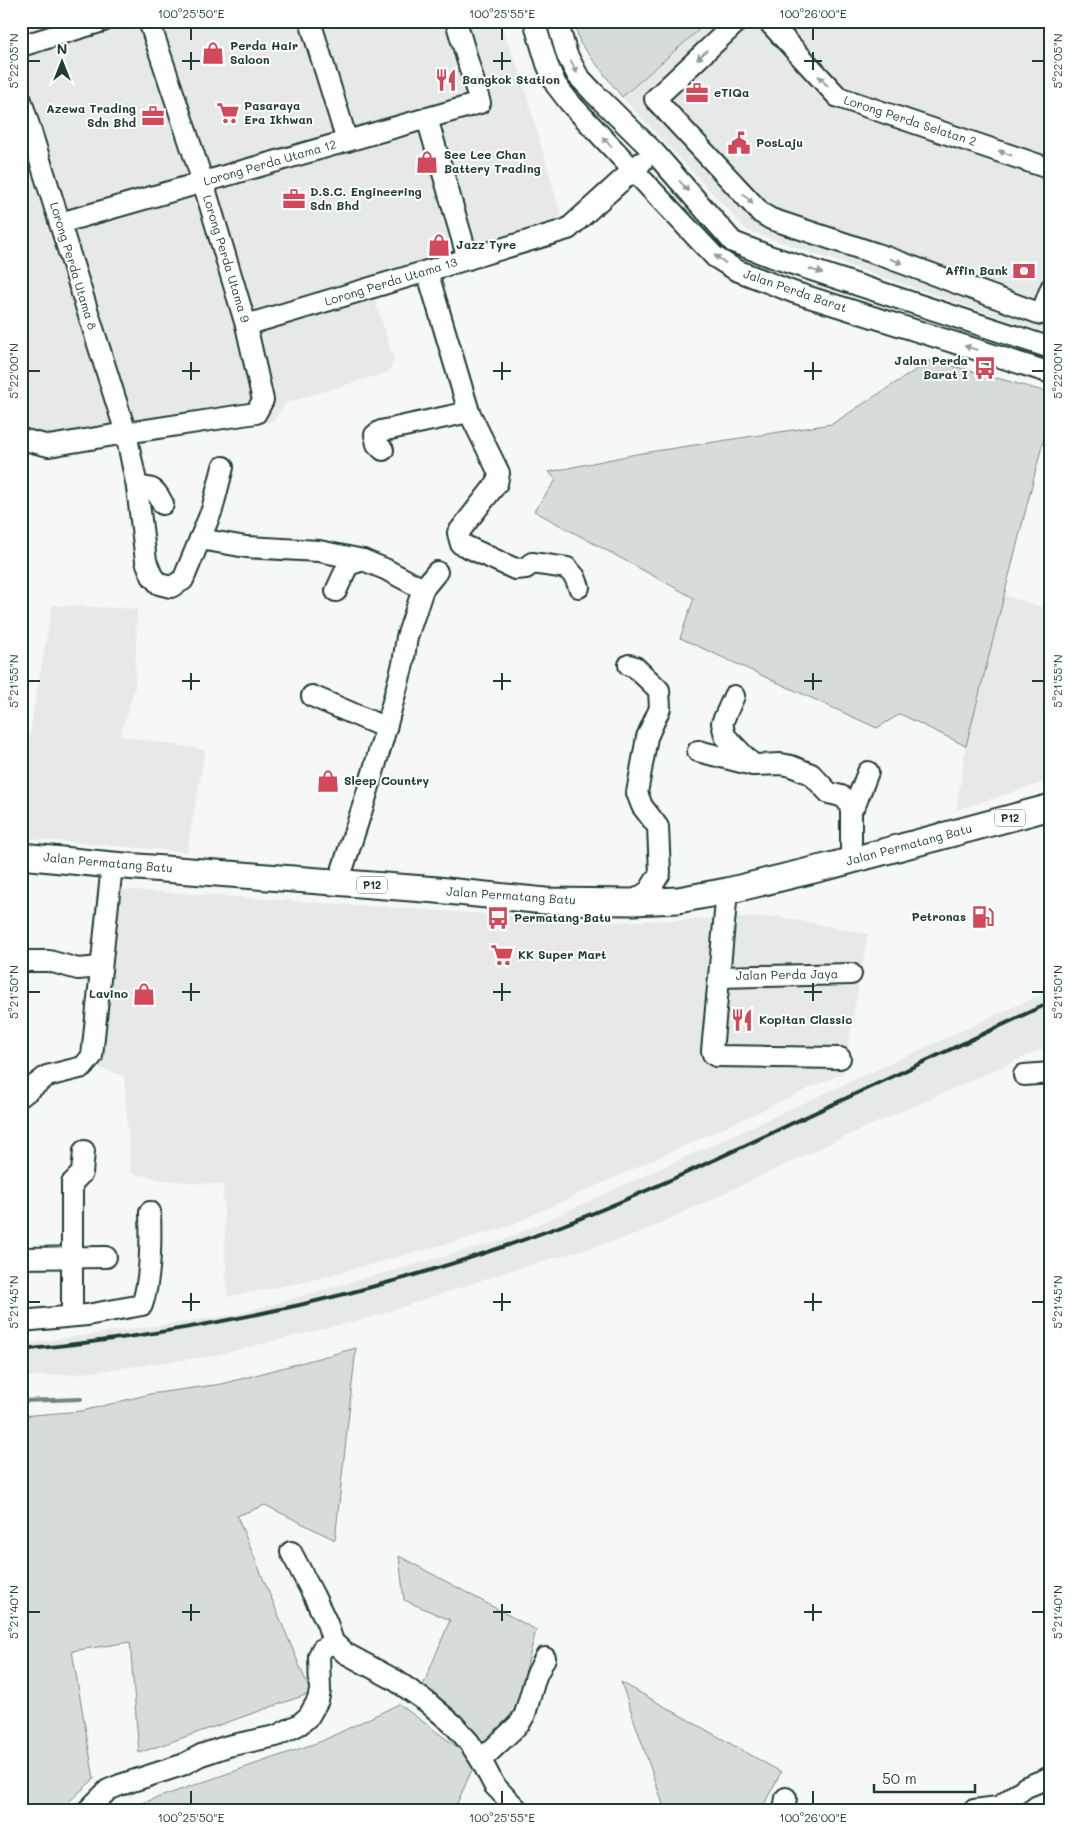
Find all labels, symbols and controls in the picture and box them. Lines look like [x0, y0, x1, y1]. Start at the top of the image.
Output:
text: 100°25'50"E [158, 5, 224, 21]
text: 100°25'55"E [469, 5, 535, 21]
text: 100°26'00"E [779, 5, 847, 21]
text: 5°22'05"N [5, 33, 21, 89]
text: 5°22'05"N [1049, 33, 1065, 89]
place label: Perda Hair Saloon [230, 37, 298, 67]
north arrow [38, 38, 88, 88]
text: N [57, 39, 67, 58]
shop icon: Perda Hair Saloon [200, 40, 226, 66]
one-way arrow [697, 49, 709, 61]
one-way arrow [570, 60, 578, 74]
restaurant icon: Bangkok Station [433, 67, 459, 93]
place label: Bangkok Station [462, 71, 560, 87]
one-way arrow [817, 75, 829, 87]
office icon: eTiQa [684, 80, 710, 106]
place label: eTiQa [714, 84, 749, 100]
street label: Lorong Perda Selatan 2 [842, 91, 979, 149]
place label: Pasaraya Era Ikhwan [244, 97, 313, 127]
place label: Azewa Trading Sdn Bhd [46, 100, 136, 130]
supermarket icon: Pasaraya Era Ikhwan [215, 100, 241, 126]
office icon: Azewa Trading Sdn Bhd [140, 103, 166, 129]
public building icon: PosLaju [726, 130, 752, 156]
place label: PosLaju [756, 134, 803, 150]
street label: Lorong Perda Utama 12 [201, 135, 338, 189]
one-way arrow [601, 136, 613, 148]
place label: See Lee Chan Battery Trading [444, 146, 541, 176]
shop icon: See Lee Chan Battery Trading [414, 149, 440, 175]
one-way arrow [997, 149, 1012, 156]
one-way arrow [678, 179, 690, 191]
place label: D.S.C. Engineering Sdn Bhd [310, 183, 422, 213]
office icon: D.S.C. Engineering Sdn Bhd [281, 186, 307, 212]
one-way arrow [742, 192, 754, 204]
street label: Lorong Perda Utama 9 [200, 193, 254, 324]
street label: Lorong Perda Utama 8 [47, 200, 101, 331]
shop icon: Jazz Tyre [426, 232, 452, 258]
place label: Jazz Tyre [456, 236, 516, 252]
street label: Lorong Perda Utama 13 [322, 253, 459, 309]
one-way arrow [713, 254, 726, 264]
one-way arrow [888, 258, 903, 265]
bank icon: Affin Bank [1011, 258, 1037, 284]
place label: Affin Bank [945, 262, 1008, 278]
street label: Jalan Perda Barat [741, 265, 849, 315]
one-way arrow [809, 267, 824, 275]
text: 5°22'00"N [5, 343, 21, 399]
text: 5°22'00"N [1049, 343, 1065, 399]
one-way arrow [963, 344, 978, 352]
place label: Jalan Perda Barat I [894, 352, 968, 382]
bus stop icon: Jalan Perda Barat I [972, 355, 998, 381]
text: 5°21'55"N [5, 654, 21, 708]
text: 5°21'55"N [1049, 654, 1065, 708]
shop icon: Sleep Country [315, 768, 341, 794]
place label: Sleep Country [344, 772, 429, 788]
road number: P12 [995, 810, 1025, 826]
street label: Jalan Permatang Batu [844, 820, 974, 869]
street label: Jalan Permatang Batu [43, 848, 173, 876]
road number: P12 [357, 876, 387, 894]
street label: Jalan Permatang Batu [446, 882, 576, 908]
fuel station icon: Petronas [970, 904, 996, 930]
bus stop icon: Permatang Batu [485, 905, 511, 931]
place label: Petronas [911, 908, 966, 924]
place label: Permatang Batu [514, 909, 611, 925]
supermarket icon: KK Super Mart [489, 942, 515, 968]
place label: KK Super Mart [518, 946, 606, 962]
text: 5°21'50"N [5, 965, 21, 1019]
street label: Jalan Perda Jaya [736, 965, 838, 983]
text: 5°21'50"N [1049, 965, 1065, 1019]
shop icon: Lavino [131, 981, 157, 1007]
place label: Lavino [89, 985, 128, 1001]
restaurant icon: Kopitan Classic [729, 1007, 755, 1033]
place label: Kopitan Classic [759, 1011, 853, 1027]
text: 5°21'45"N [5, 1275, 21, 1329]
text: 5°21'45"N [1049, 1275, 1065, 1329]
text: 5°21'40"N [5, 1585, 21, 1639]
text: 5°21'40"N [1049, 1585, 1065, 1639]
scale bar [874, 1761, 976, 1793]
text: 50 m [882, 1768, 917, 1788]
text: 100°25'50"E [158, 1809, 224, 1825]
text: 100°25'55"E [469, 1809, 535, 1825]
text: 100°26'00"E [779, 1809, 847, 1825]

